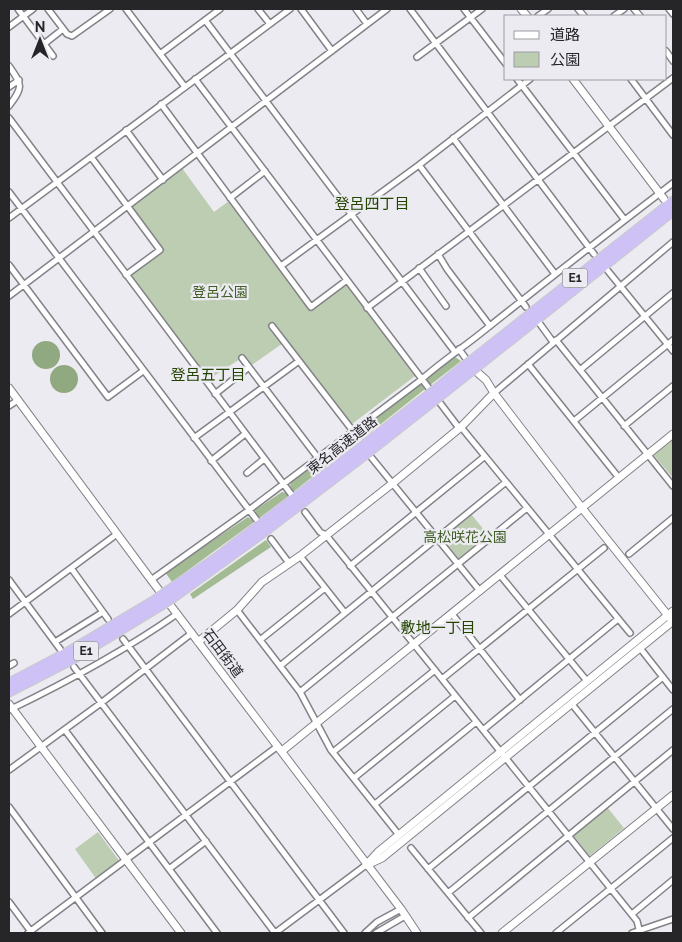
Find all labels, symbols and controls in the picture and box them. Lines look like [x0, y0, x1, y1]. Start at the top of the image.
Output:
north arrow [15, 15, 65, 65]
legend [504, 15, 667, 80]
text: N [35, 19, 45, 35]
text: 道路 [550, 26, 580, 44]
text: 公園 [550, 51, 580, 69]
district label: 登呂四丁目 [334, 195, 410, 213]
road number: E1 [562, 268, 588, 288]
park label: 登呂公園 [192, 284, 248, 300]
district label: 登呂五丁目 [170, 366, 246, 384]
street label: 東名高速道路 [304, 413, 380, 477]
park label: 高松咲花公園 [423, 529, 507, 545]
district label: 敷地一丁目 [400, 619, 476, 637]
street label: 石田街道 [200, 626, 246, 680]
road number: E1 [74, 641, 98, 660]

